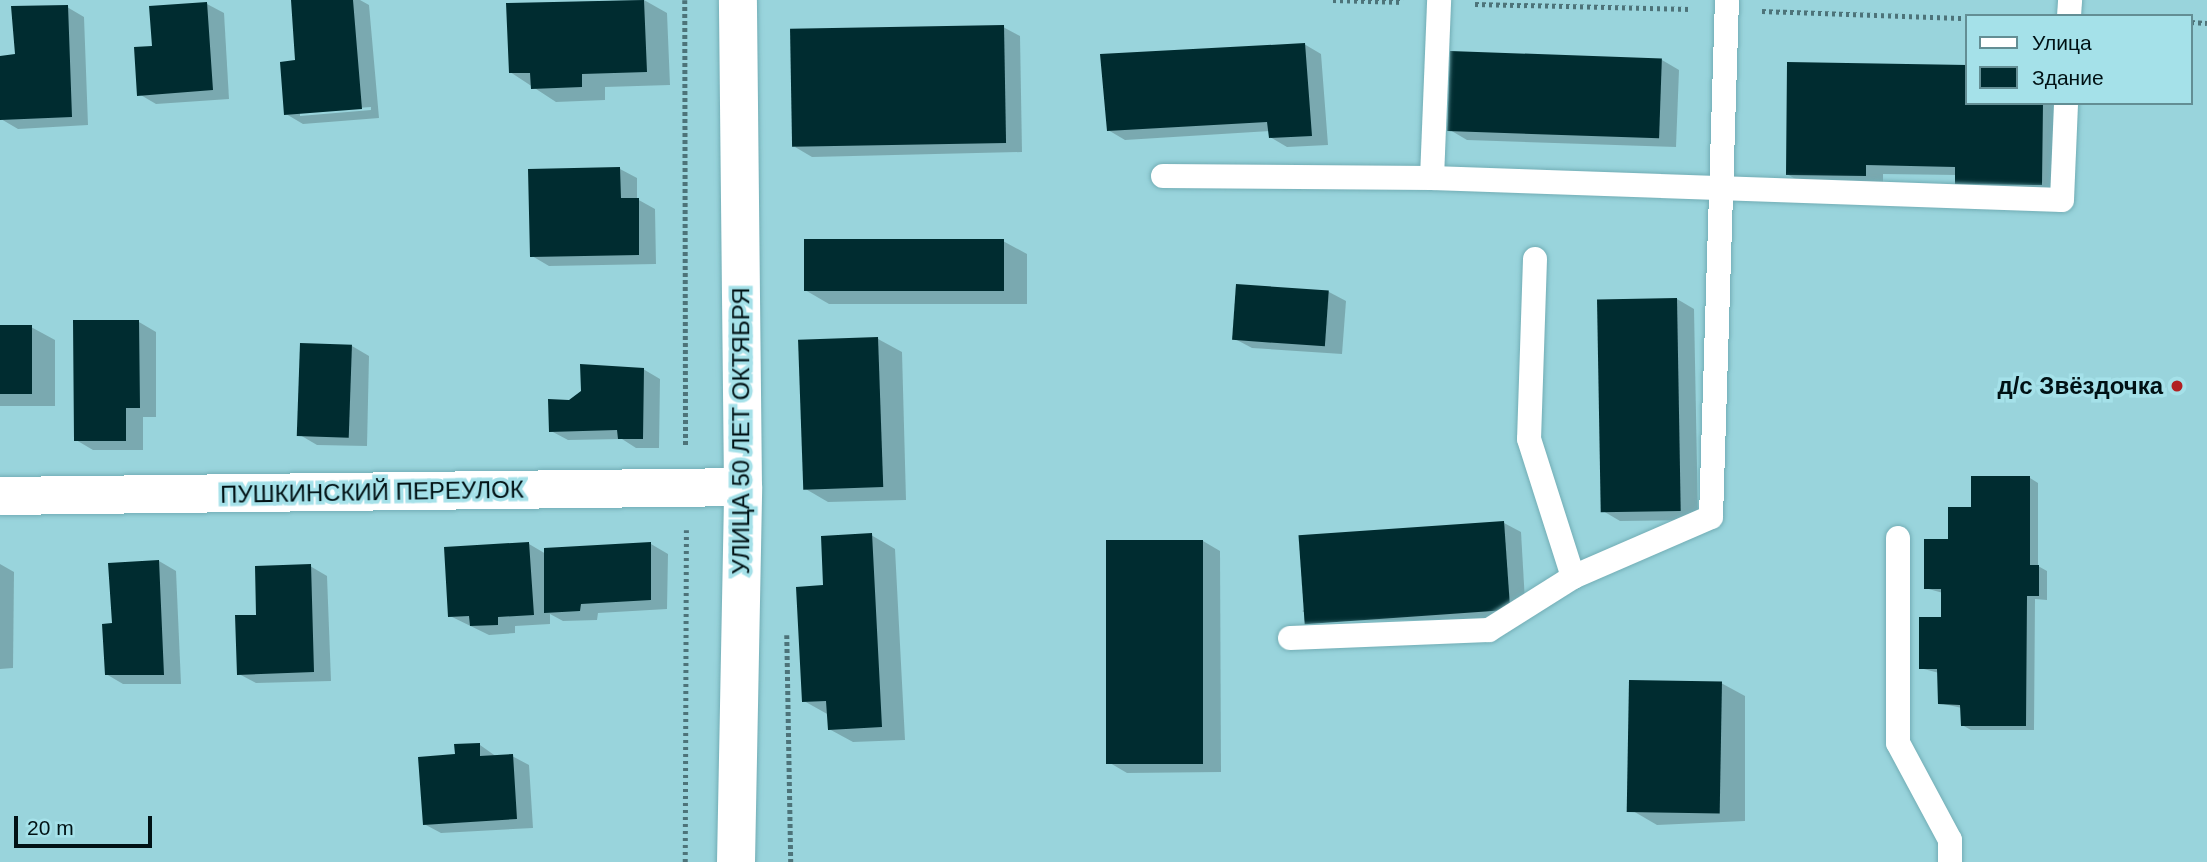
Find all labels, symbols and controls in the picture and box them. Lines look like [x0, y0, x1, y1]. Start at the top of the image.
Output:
legend [1966, 14, 2193, 105]
text: Улица [2032, 31, 2092, 54]
text: Здание [2032, 66, 2104, 89]
street label: УЛИЦА 50 ЛЕТ ОКТЯБРЯ [727, 287, 755, 575]
place label: д/с Звёздочка [1997, 372, 2163, 400]
marker: д/с Звёздочка [2169, 378, 2185, 394]
street label: ПУШКИНСКИЙ ПЕРЕУЛОК [220, 475, 524, 509]
scale bar [18, 802, 156, 846]
text: 20 m [27, 816, 74, 839]

